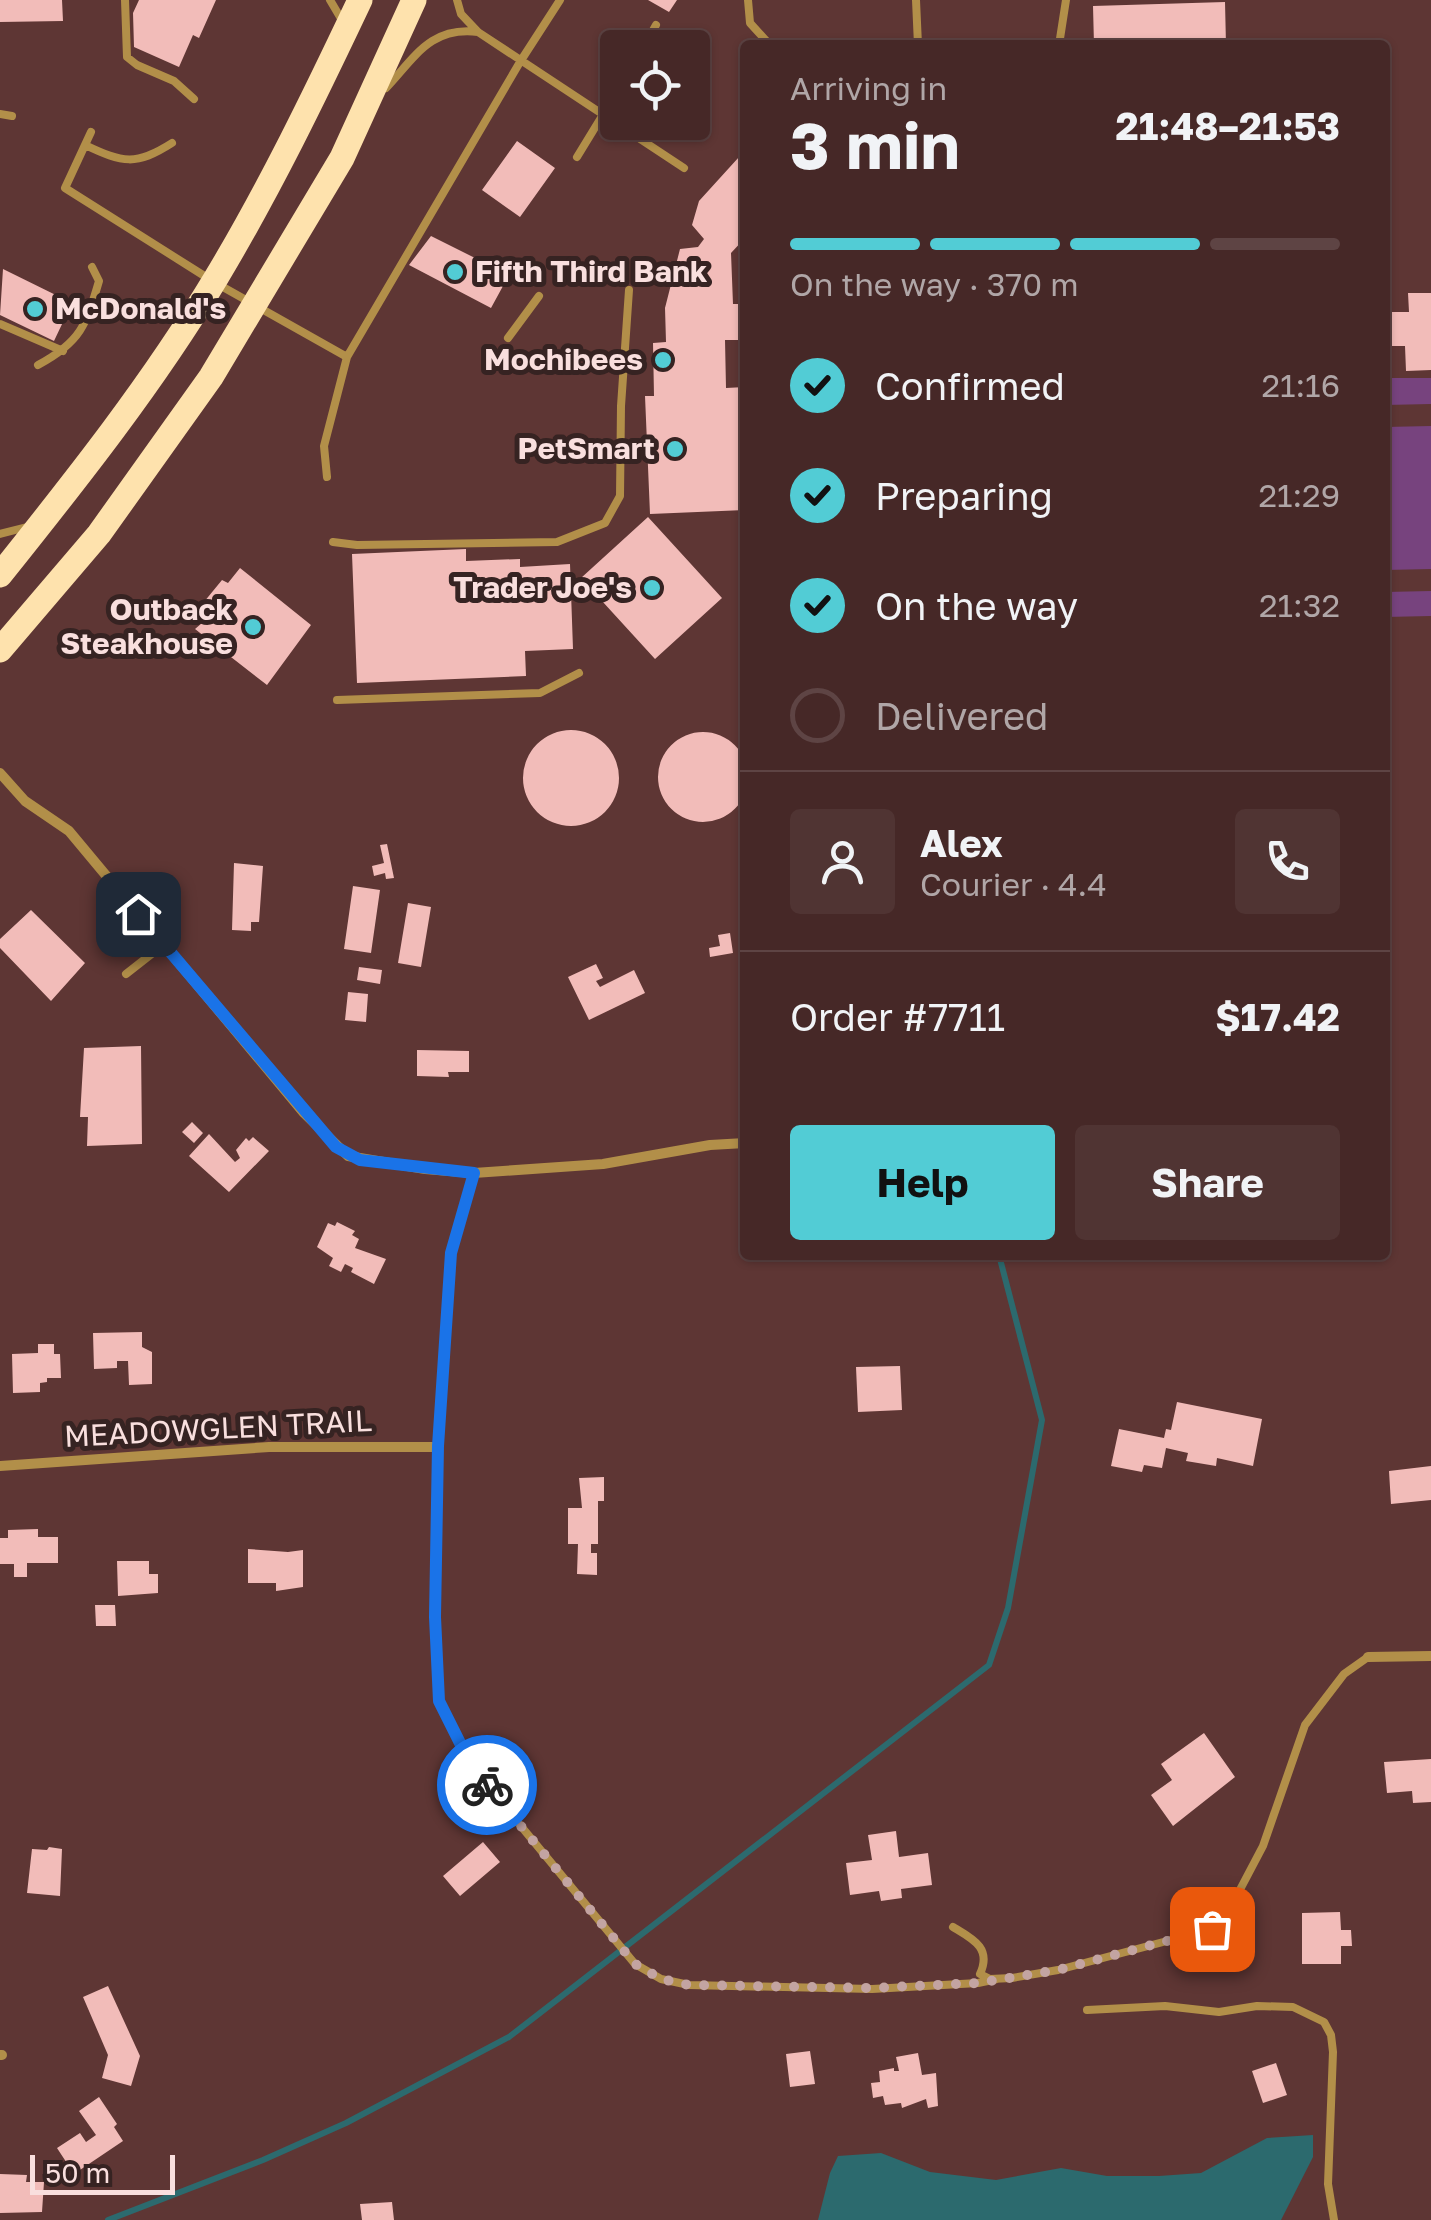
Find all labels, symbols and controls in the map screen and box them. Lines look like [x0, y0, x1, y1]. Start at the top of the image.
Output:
map controls [600, 30, 710, 140]
button: locate [600, 30, 710, 140]
text: Arriving in [790, 69, 947, 107]
text: 21:48–21:53 [1116, 103, 1340, 148]
text: 3 min [790, 105, 960, 183]
place label: Fifth Third Bank [475, 253, 708, 289]
marker: Fifth Third Bank [444, 261, 466, 283]
text: On the way · 370 m [790, 265, 1078, 303]
place label: McDonald's [55, 290, 226, 326]
marker: McDonald's [24, 298, 46, 320]
place label: Mochibees [484, 341, 643, 377]
marker: Mochibees [652, 349, 674, 371]
icon: check [790, 358, 845, 413]
text: Confirmed [875, 363, 1065, 408]
text: 21:16 [1261, 366, 1340, 404]
place label: PetSmart [518, 430, 655, 466]
marker: PetSmart [664, 438, 686, 460]
icon: check [790, 468, 845, 523]
text: Preparing [875, 473, 1053, 518]
text: 21:29 [1258, 476, 1340, 514]
place label: Trader Joe's [453, 569, 632, 605]
marker: Trader Joe's [641, 577, 663, 599]
icon: check [790, 578, 845, 633]
text: On the way [875, 583, 1078, 628]
text: 21:32 [1259, 586, 1340, 624]
place label: Outback Steakhouse [60, 591, 234, 661]
marker: Outback Steakhouse [242, 616, 264, 638]
text: Delivered [875, 693, 1048, 738]
button: person [790, 809, 895, 914]
button: phone [1235, 809, 1340, 914]
text: Alex [920, 820, 1003, 865]
text: Courier · 4.4 [920, 865, 1107, 903]
pin [96, 872, 181, 957]
icon: home [111, 887, 166, 942]
text: Order #7711 [790, 994, 1005, 1039]
text: $17.42 [1215, 994, 1340, 1039]
button: Help [790, 1125, 1055, 1240]
button: Share [1075, 1125, 1340, 1240]
street label: MEADOWGLEN TRAIL [63, 1402, 373, 1454]
courier [437, 1735, 537, 1835]
icon: bike [460, 1758, 515, 1813]
pin [1170, 1887, 1255, 1972]
icon: bag [1185, 1902, 1240, 1957]
scale bar [30, 2150, 175, 2194]
text: 50 m [45, 2156, 110, 2189]

